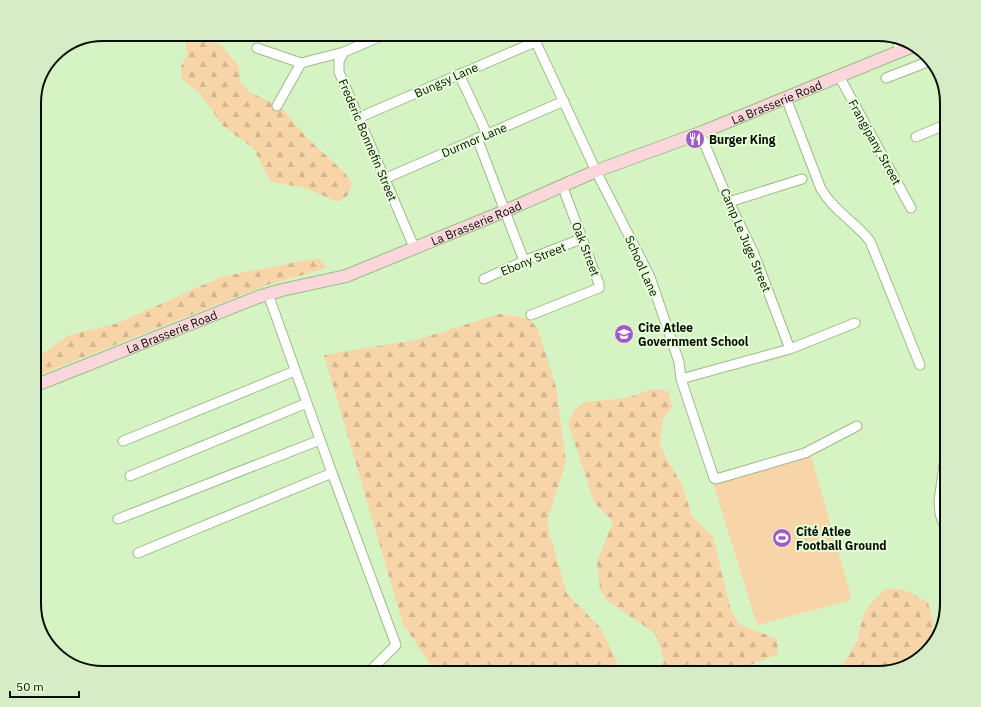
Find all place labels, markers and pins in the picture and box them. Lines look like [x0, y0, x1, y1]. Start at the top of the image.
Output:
restaurant icon: Burger King [684, 128, 706, 150]
place label: Burger King [709, 132, 776, 147]
place label: Cite Atlee Government School [638, 320, 749, 349]
school or university icon: Cite Atlee Government School [613, 323, 635, 345]
place label: Cité Atlee Football Ground [796, 524, 887, 553]
sports icon: Cité Atlee Football Ground [771, 527, 793, 549]

